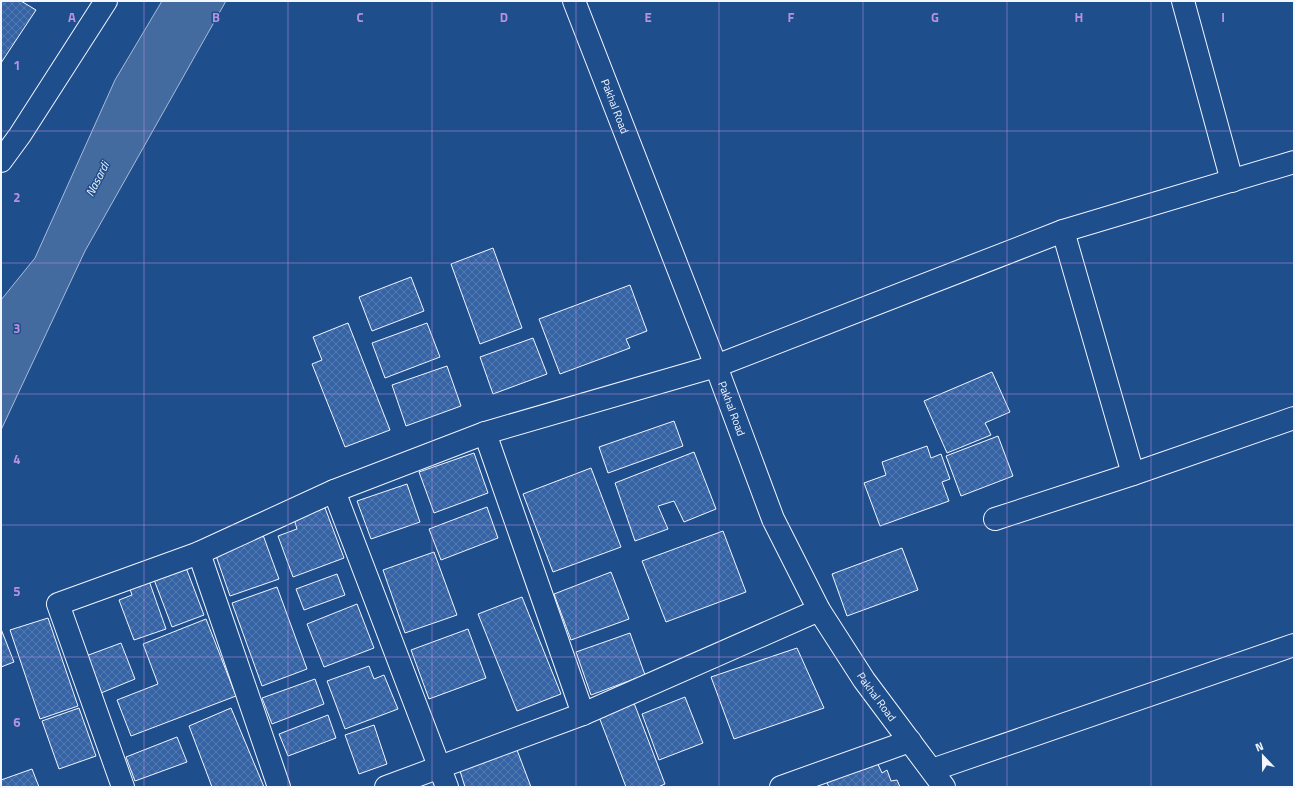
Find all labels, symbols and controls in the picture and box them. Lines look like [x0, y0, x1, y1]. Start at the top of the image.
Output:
text: A [68, 7, 76, 27]
text: B [212, 7, 220, 27]
text: C [356, 7, 364, 27]
text: D [500, 7, 508, 27]
text: E [644, 7, 652, 27]
text: F [788, 7, 795, 27]
text: G [931, 7, 939, 27]
text: H [1075, 7, 1083, 27]
text: I [1221, 7, 1225, 27]
text: 1 [13, 55, 21, 75]
street label: Pakhal Road [597, 77, 633, 136]
water label: Nasardi [80, 157, 115, 200]
text: 2 [13, 187, 21, 207]
text: 3 [13, 318, 21, 338]
street label: Pakhal Road [714, 379, 749, 438]
text: 4 [13, 449, 21, 469]
text: 5 [13, 581, 21, 601]
street label: Pakhal Road [853, 669, 900, 725]
text: 6 [13, 712, 21, 732]
north arrow [1243, 736, 1283, 776]
text: N [1253, 738, 1266, 756]

